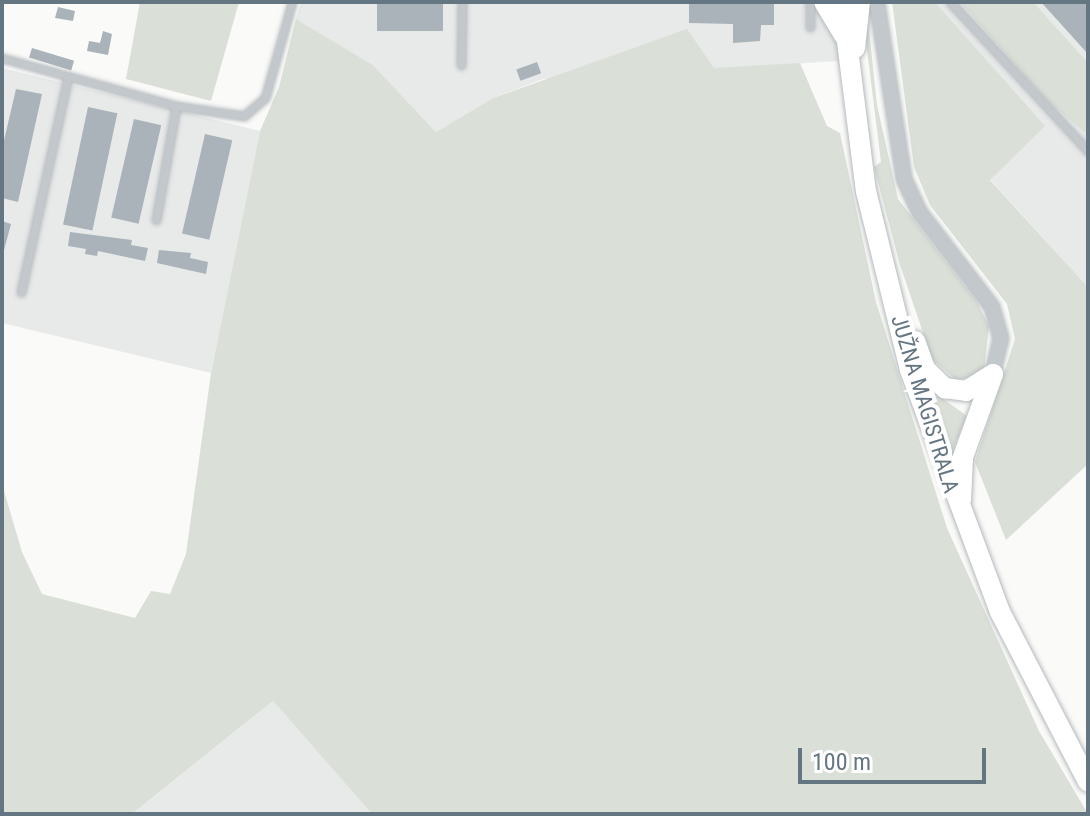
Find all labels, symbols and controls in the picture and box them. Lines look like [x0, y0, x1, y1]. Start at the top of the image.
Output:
street label: JUŽNA MAGISTRALA [885, 312, 965, 496]
scale bar [802, 732, 990, 782]
text: 100 m [812, 748, 871, 776]

